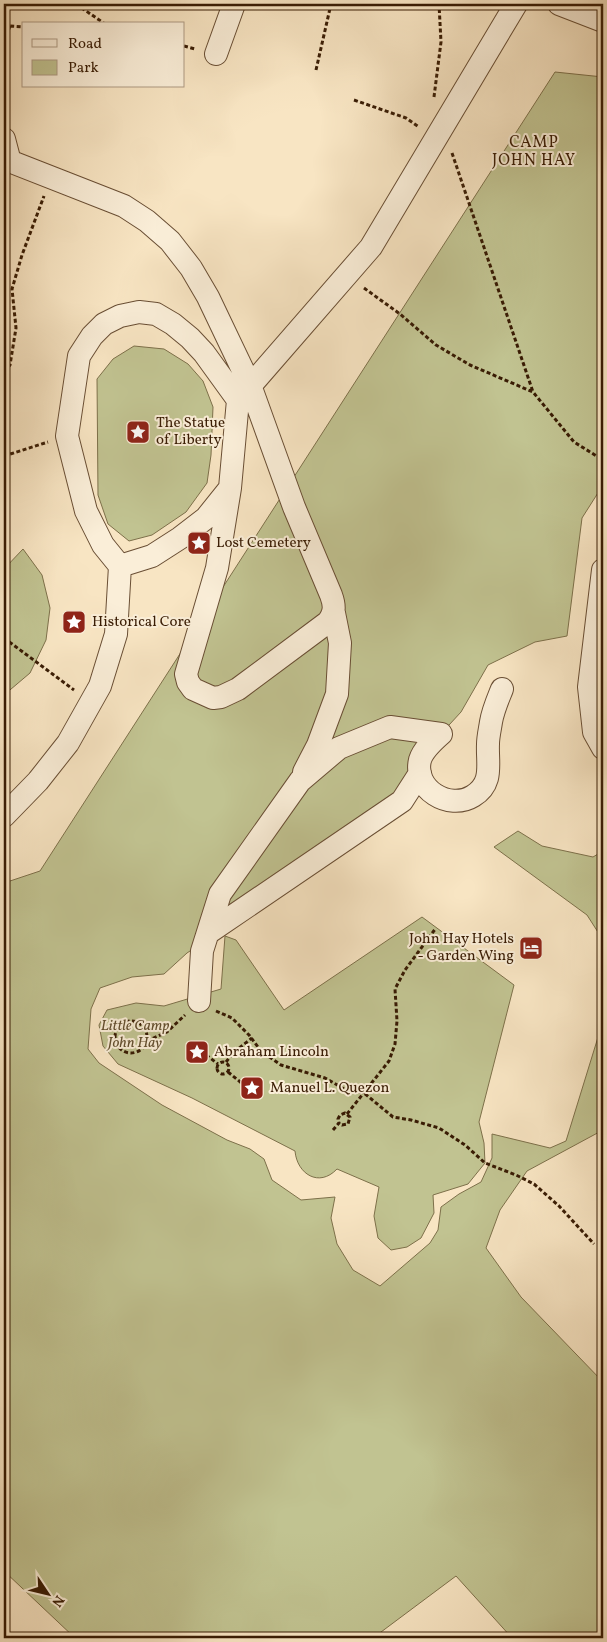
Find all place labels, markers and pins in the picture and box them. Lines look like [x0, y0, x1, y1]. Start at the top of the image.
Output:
place label: The Statue of Liberty [156, 413, 225, 451]
place icon: The Statue of Liberty [125, 419, 151, 445]
place icon: Lost Cemetery [186, 530, 212, 556]
place label: Lost Cemetery [216, 533, 311, 554]
place icon: Historical Core [61, 609, 87, 635]
place label: Historical Core [92, 612, 191, 633]
place label: John Hay Hotels - Garden Wing [409, 929, 514, 967]
hotel icon: John Hay Hotels - Garden Wing [518, 935, 544, 961]
place icon: Abraham Lincoln [184, 1039, 210, 1065]
place label: Abraham Lincoln [214, 1042, 329, 1063]
place icon: Manuel L. Quezon [239, 1075, 265, 1101]
place label: Manuel L. Quezon [270, 1078, 389, 1099]

